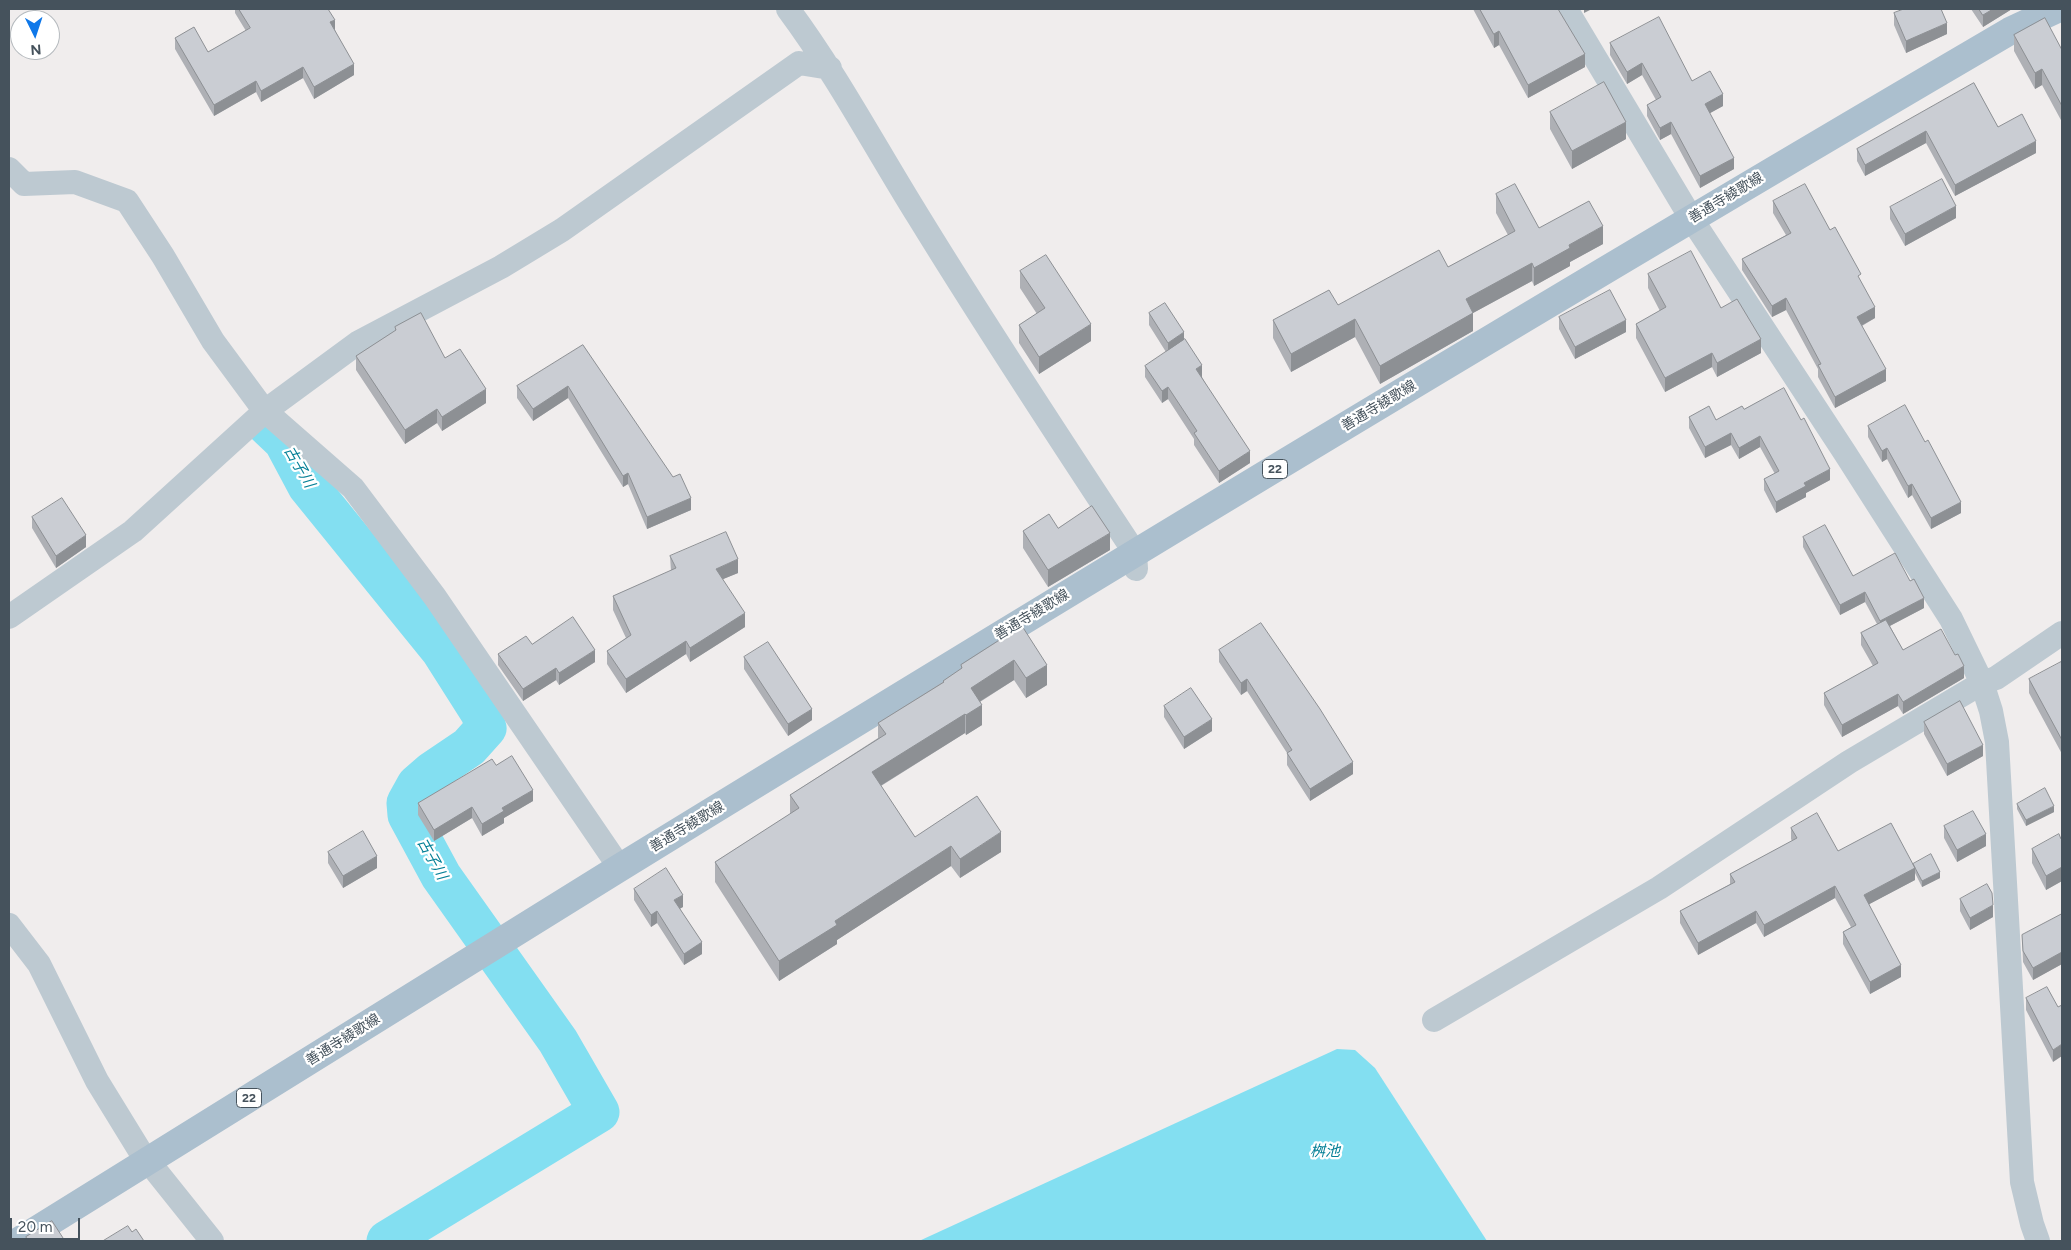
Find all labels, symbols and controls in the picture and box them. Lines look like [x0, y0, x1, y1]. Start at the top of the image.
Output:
north arrow [10, 10, 60, 60]
text: N [30, 41, 42, 58]
street label: 善通寺綾歌線 [1686, 169, 1766, 227]
street label: 善通寺綾歌線 [1339, 377, 1419, 435]
water label: 古子川 [280, 443, 318, 491]
road number: 22 [1262, 459, 1288, 478]
street label: 善通寺綾歌線 [992, 586, 1072, 644]
street label: 善通寺綾歌線 [647, 798, 727, 856]
water label: 古子川 [413, 835, 451, 883]
street label: 善通寺綾歌線 [303, 1011, 383, 1069]
road number: 22 [236, 1088, 262, 1108]
water label: 桝池 [1310, 1143, 1340, 1161]
scale bar [12, 1208, 82, 1240]
text: 20 m [18, 1218, 52, 1236]

